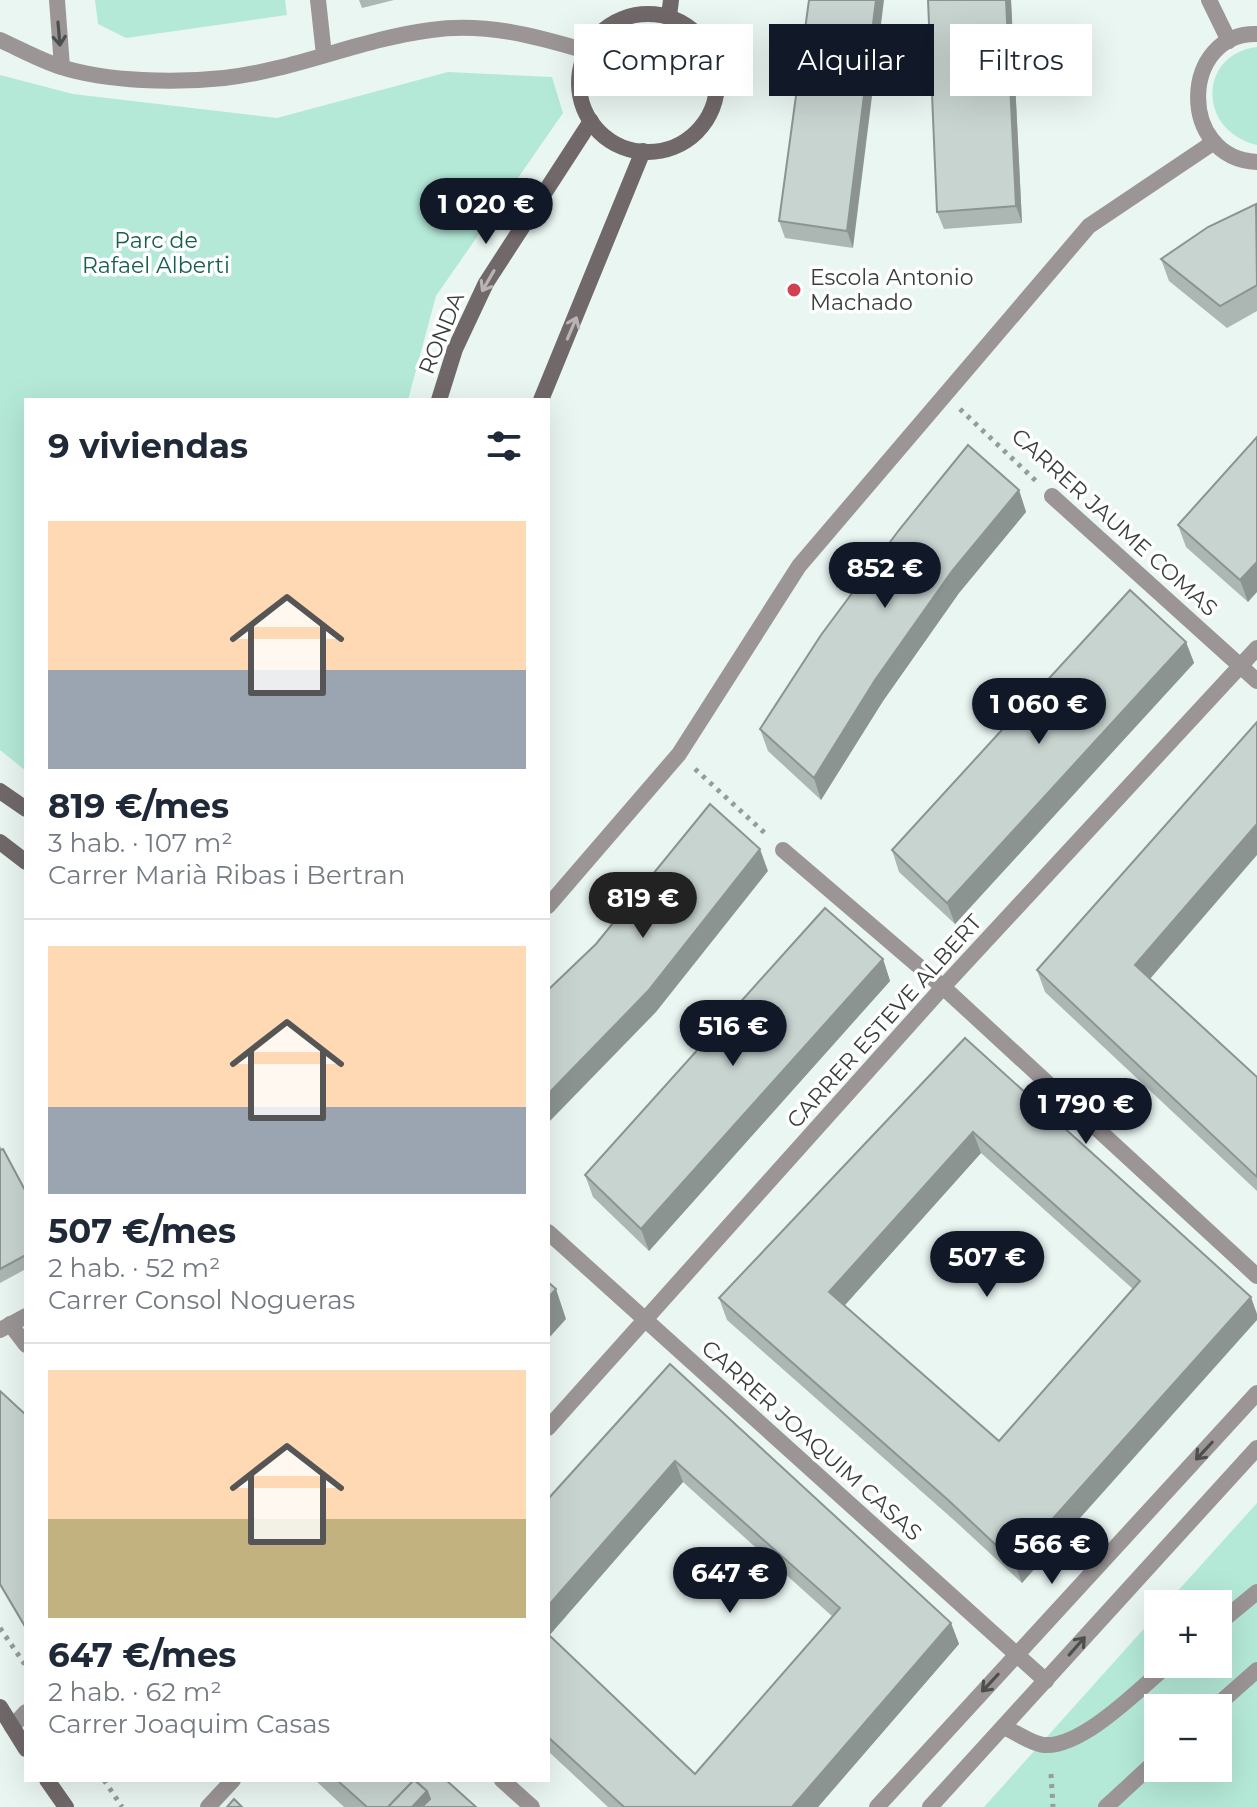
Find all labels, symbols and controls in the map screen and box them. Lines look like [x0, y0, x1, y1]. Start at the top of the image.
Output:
one-way arrow [52, 20, 67, 46]
chip: Comprar [574, 24, 753, 96]
chip: Alquilar [769, 24, 934, 96]
chip: Filtros [950, 24, 1092, 96]
pin: 1 020 € [412, 178, 560, 246]
text: 1 020 € [438, 188, 534, 220]
park label: Parc de Rafael Alberti [82, 227, 230, 279]
place label: Escola Antonio Machado [810, 264, 973, 316]
one-way arrow [480, 269, 496, 292]
marker: Escola Antonio Machado [785, 281, 803, 299]
street label: RONDA [413, 288, 470, 378]
one-way arrow [565, 316, 580, 341]
street label: CARRER JAUME COMAS [1006, 423, 1223, 622]
icon: filters [482, 424, 526, 468]
text: 9 viviendas [48, 425, 248, 467]
pin: 852 € [829, 542, 941, 610]
text: 852 € [847, 552, 923, 584]
icon: home [215, 573, 359, 717]
pin: 1 060 € [965, 678, 1113, 746]
text: 1 060 € [990, 688, 1088, 720]
text: 819 €/mes [48, 785, 229, 827]
text: 3 hab. · 107 m² [48, 827, 233, 859]
text: Carrer Marià Ribas i Bertran [48, 859, 405, 891]
pin: 819 € [587, 872, 699, 940]
text: 819 € [607, 882, 679, 914]
street label: CARRER ESTEVE ALBERT [781, 909, 988, 1134]
icon: home [215, 998, 359, 1142]
pin: 516 € [677, 1000, 789, 1068]
text: 516 € [698, 1010, 768, 1042]
pin: 1 790 € [1012, 1078, 1160, 1146]
text: 1 790 € [1038, 1088, 1134, 1120]
text: 507 €/mes [48, 1210, 236, 1252]
pin: 507 € [931, 1231, 1043, 1299]
text: 507 € [948, 1241, 1026, 1273]
text: 2 hab. · 52 m² [48, 1252, 220, 1284]
text: Carrer Consol Nogueras [48, 1284, 355, 1316]
street label: CARRER JOAQUIM CASAS [696, 1334, 927, 1546]
icon: home [215, 1422, 359, 1566]
one-way arrow [1196, 1440, 1214, 1460]
pin: 566 € [996, 1518, 1108, 1586]
text: 566 € [1013, 1528, 1091, 1560]
pin: 647 € [674, 1547, 786, 1615]
text: 647 € [691, 1557, 769, 1589]
map controls [1144, 1590, 1232, 1782]
button: + [1144, 1590, 1232, 1678]
text: 647 €/mes [48, 1634, 236, 1676]
one-way arrow [1067, 1636, 1085, 1656]
one-way arrow [981, 1673, 1000, 1693]
text: 2 hab. · 62 m² [48, 1676, 222, 1708]
button: − [1144, 1694, 1232, 1782]
text: Carrer Joaquim Casas [48, 1708, 330, 1740]

